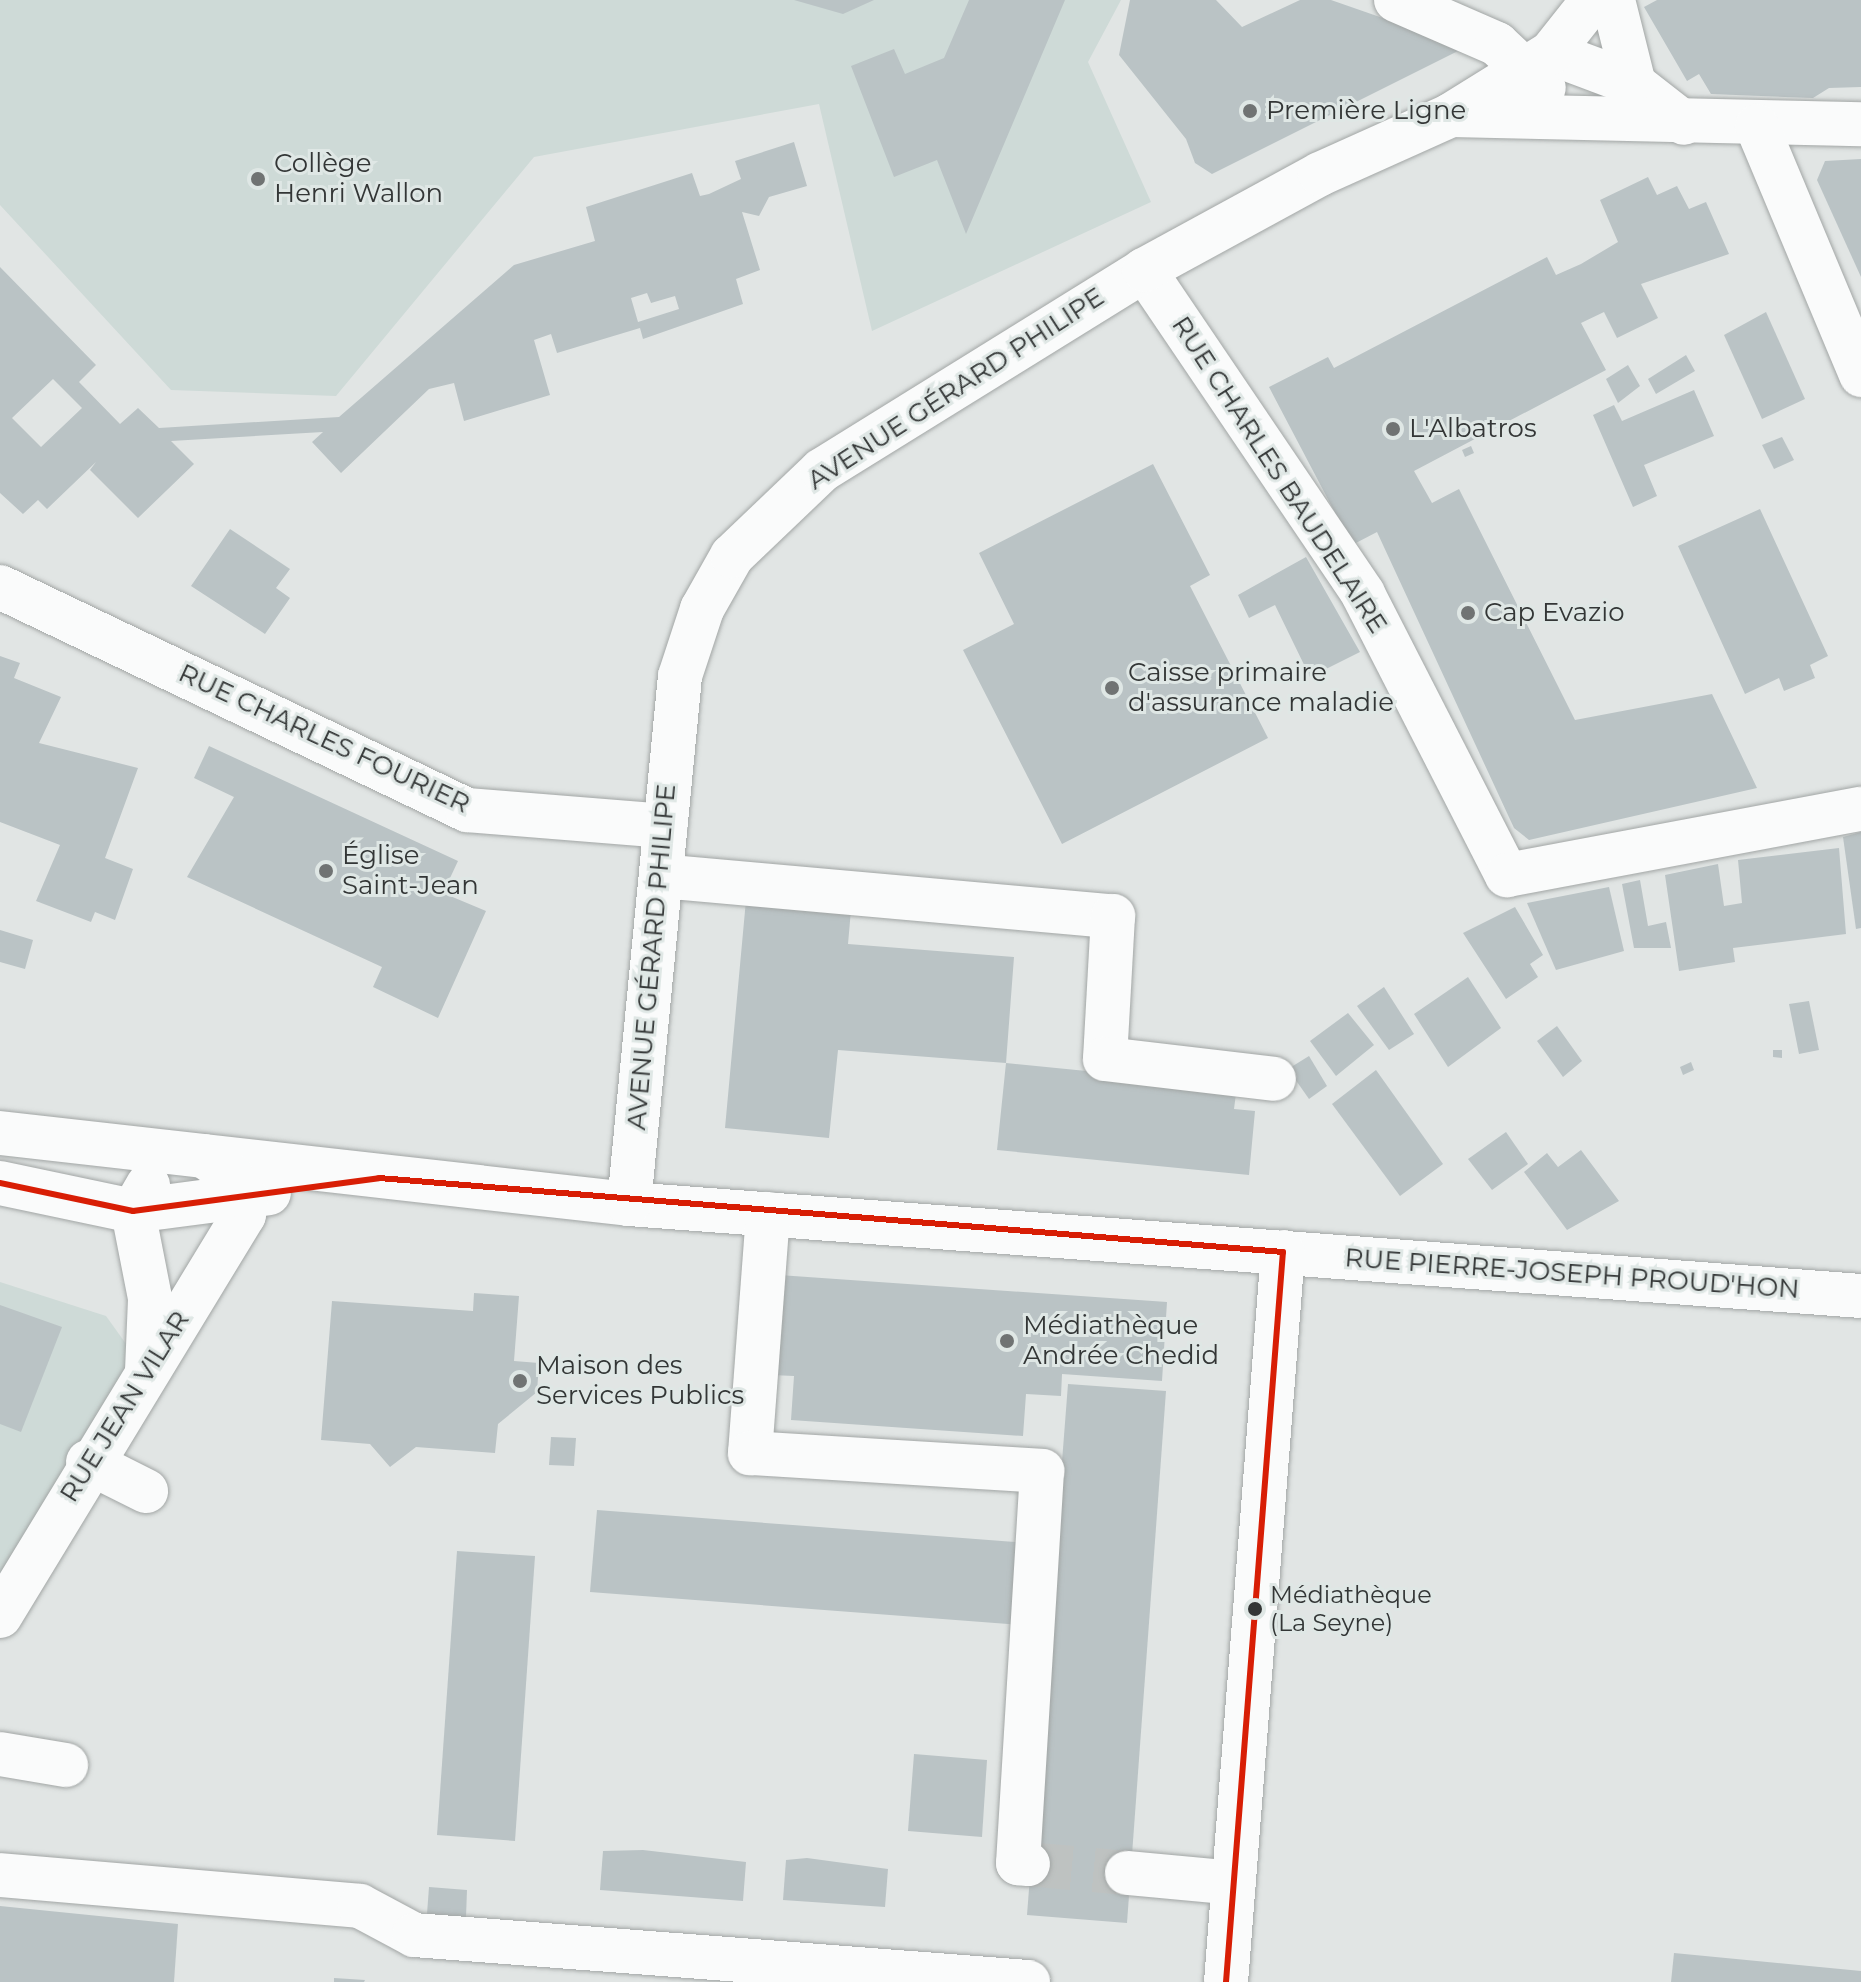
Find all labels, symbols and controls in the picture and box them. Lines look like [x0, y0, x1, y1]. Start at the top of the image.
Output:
place label: Première Ligne [1266, 95, 1466, 127]
marker: Première Ligne [1241, 102, 1259, 120]
place label: Collège Henri Wallon [274, 148, 443, 210]
marker: Collège Henri Wallon [249, 170, 267, 188]
street label: AVENUE GÉRARD PHILIPE [802, 281, 1110, 497]
street label: RUE CHARLES BAUDELAIRE [1165, 311, 1393, 639]
place label: L'Albatros [1409, 413, 1537, 445]
marker: L'Albatros [1384, 420, 1402, 438]
place label: Cap Evazio [1484, 597, 1625, 629]
marker: Cap Evazio [1459, 604, 1477, 622]
place label: Caisse primaire d'assurance maladie [1128, 657, 1394, 718]
street label: RUE CHARLES FOURIER [173, 658, 475, 820]
marker: Caisse primaire d'assurance maladie [1103, 679, 1121, 697]
street label: AVENUE GÉRARD PHILIPE [621, 783, 683, 1131]
place label: Église Saint-Jean [342, 840, 479, 902]
marker: Église Saint-Jean [317, 862, 335, 880]
street label: RUE PIERRE-JOSEPH PROUD'HON [1344, 1243, 1800, 1305]
street label: RUE JEAN VILAR [54, 1306, 196, 1508]
place label: Médiathèque Andrée Chedid [1023, 1310, 1219, 1372]
marker: Médiathèque Andrée Chedid [998, 1332, 1016, 1350]
place label: Maison des Services Publics [536, 1350, 744, 1412]
marker: Maison des Services Publics [511, 1372, 529, 1390]
place label: Médiathèque (La Seyne) [1270, 1581, 1432, 1637]
marker: Médiathèque (La Seyne) [1247, 1601, 1263, 1617]

